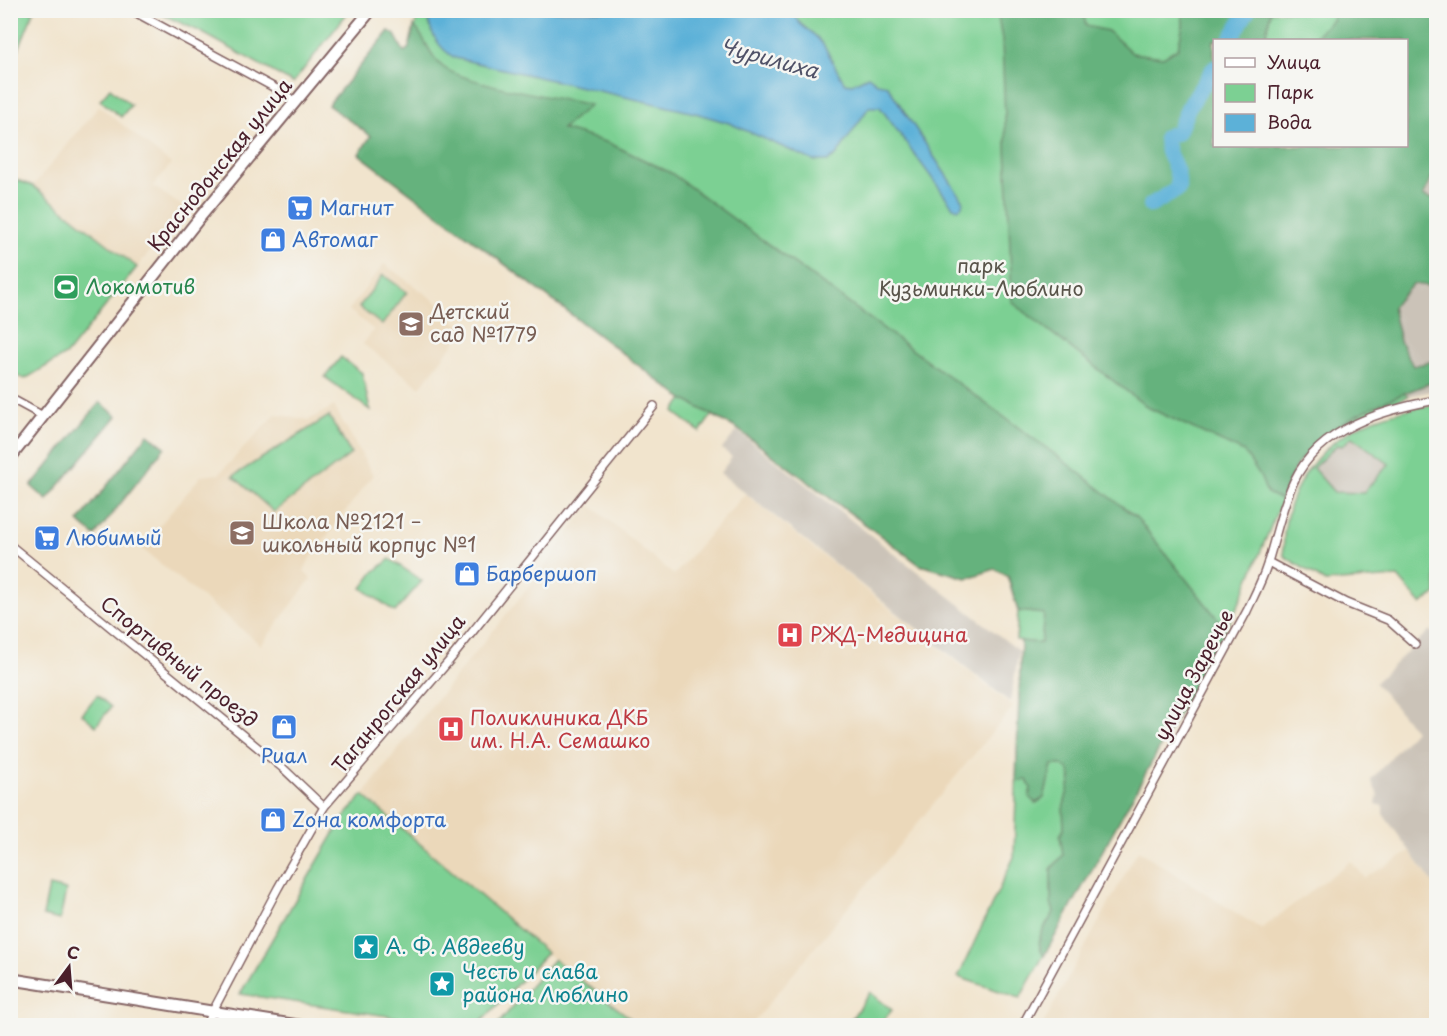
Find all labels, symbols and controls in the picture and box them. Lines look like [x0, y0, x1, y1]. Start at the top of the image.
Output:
water label: Чурилиха [717, 29, 823, 86]
legend [1213, 39, 1408, 147]
text: Улица [1267, 48, 1321, 75]
street label: Краснодонская улица [140, 71, 299, 257]
text: Парк [1267, 78, 1314, 105]
text: Вода [1267, 108, 1312, 135]
place label: Магнит [320, 192, 394, 222]
supermarket icon: Магнит [285, 193, 315, 223]
place label: Автомаг [292, 224, 379, 254]
shop icon: Автомаг [258, 225, 288, 255]
park label: парк Кузьминки-Люблино [878, 250, 1084, 303]
place label: Локомотив [86, 271, 195, 301]
sports icon: Локомотив [51, 272, 81, 302]
place label: Детский сад №1779 [429, 296, 537, 349]
school or university icon: Детский сад №1779 [396, 309, 426, 339]
place label: Школа №2121 – школьный корпус №1 [262, 506, 476, 559]
school or university icon: Школа №2121 – школьный корпус №1 [227, 518, 257, 548]
place label: Любимый [66, 522, 162, 552]
supermarket icon: Любимый [32, 523, 62, 553]
place label: Барбершоп [486, 558, 597, 588]
shop icon: Барбершоп [452, 559, 482, 589]
street label: Спортивный проезд [94, 588, 265, 734]
street label: улица Заречье [1146, 603, 1240, 746]
street label: Таганрогская улица [324, 607, 472, 779]
place label: РЖД-Медицина [810, 619, 968, 649]
hospital icon: РЖД-Медицина [775, 620, 805, 650]
place label: Поликлиника ДКБ им. Н.А. Семашко [470, 702, 650, 755]
shop icon: Риал [269, 712, 299, 742]
hospital icon: Поликлиника ДКБ им. Н.А. Семашко [436, 714, 466, 744]
place label: Риал [261, 740, 307, 770]
place label: Zона комфорта [292, 804, 447, 834]
shop icon: Zона комфорта [258, 805, 288, 835]
place label: А. Ф. Авдееву [386, 931, 524, 961]
place icon: А. Ф. Авдееву [351, 932, 381, 962]
north arrow [39, 937, 99, 997]
text: С [64, 938, 83, 965]
place label: Честь и слава района Люблино [462, 956, 629, 1009]
place icon: Честь и слава района Люблино [427, 969, 457, 999]

